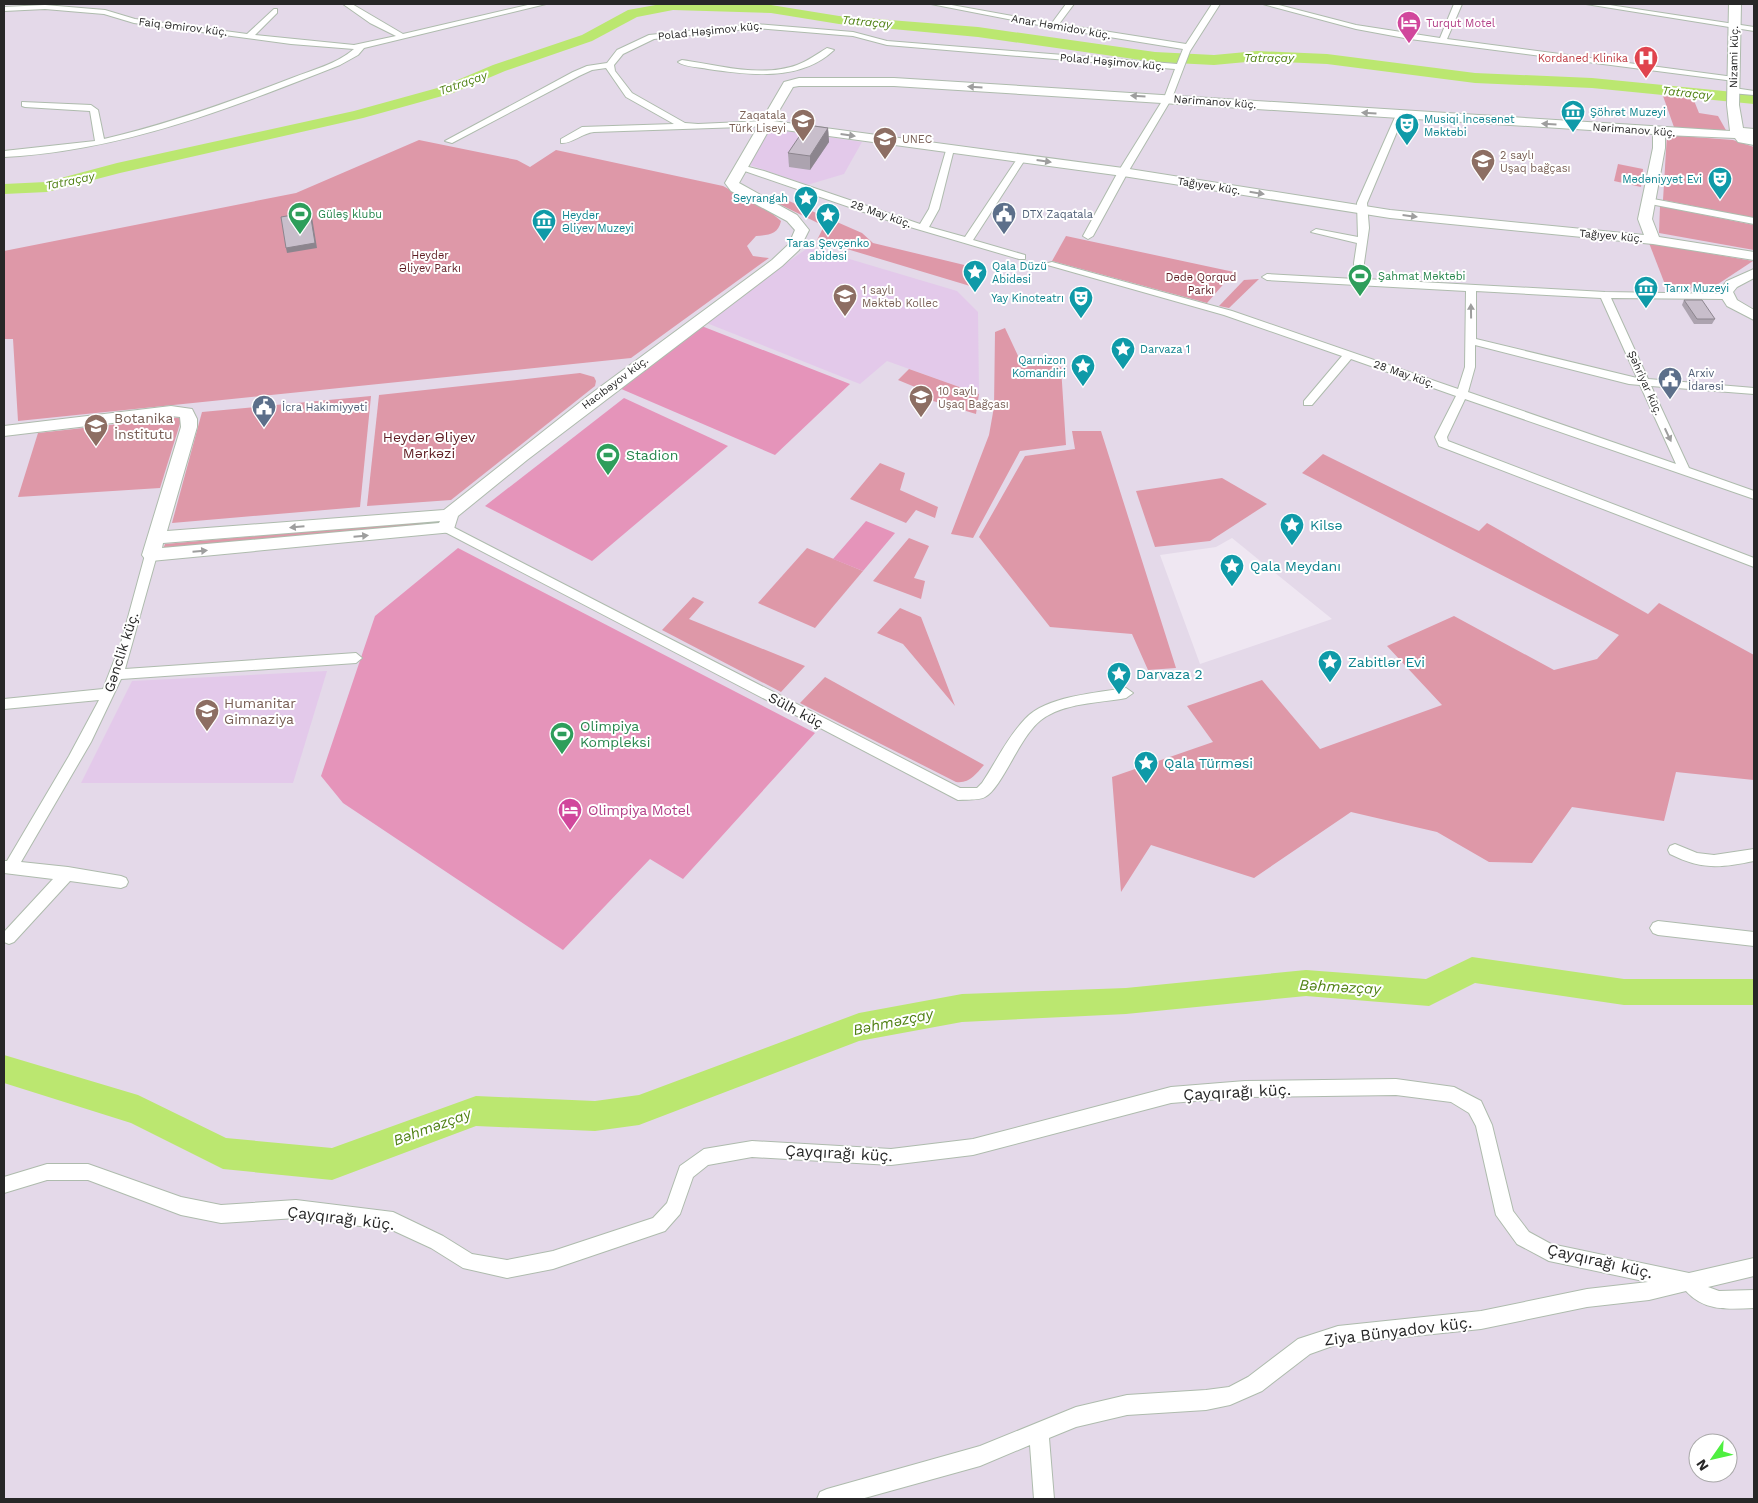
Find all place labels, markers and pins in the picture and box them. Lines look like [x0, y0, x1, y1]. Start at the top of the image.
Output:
hotel icon: Turqut Motel [1396, 10, 1422, 44]
place label: Turqut Motel [1426, 17, 1496, 30]
hospital icon: Kordaned Klinika [1633, 45, 1659, 79]
place label: Kordaned Klinika [1538, 52, 1628, 65]
museum icon: Şöhrət Muzeyi [1560, 99, 1586, 133]
place label: Şöhrət Muzeyi [1590, 106, 1666, 119]
school or university icon: Zaqatala Türk Liseyi [790, 108, 816, 142]
place label: Zaqatala Türk Liseyi [729, 109, 786, 135]
theatre icon: Musiqi İncəsənət Məktəbi [1394, 112, 1420, 146]
place label: Musiqi İncəsənət Məktəbi [1424, 112, 1515, 139]
school or university icon: UNEC [872, 126, 898, 160]
place label: UNEC [902, 133, 933, 146]
school or university icon: 2 saylı Uşaq bağçası [1470, 148, 1496, 182]
place label: 2 saylı Uşaq bağçası [1500, 149, 1570, 175]
theatre icon: Mədəniyyət Evi [1707, 166, 1733, 200]
place label: Mədəniyyət Evi [1622, 173, 1702, 186]
place icon: Seyrangah [793, 185, 819, 219]
place label: Seyrangah [733, 192, 788, 205]
sports icon: Güləş klubu [287, 201, 313, 235]
public building icon: DTX Zaqatala [991, 201, 1017, 235]
place icon: Taras Şevçenko abidəsi [815, 202, 841, 236]
place label: Güləş klubu [318, 208, 382, 221]
museum icon: Heydər Əliyev Muzeyi [531, 208, 557, 242]
place label: DTX Zaqatala [1022, 208, 1093, 221]
place label: Heydər Əliyev Muzeyi [562, 209, 634, 235]
place label: Taras Şevçenko abidəsi [787, 237, 869, 263]
place icon: Qala Düzü Abidəsi [962, 259, 988, 293]
place label: Qala Düzü Abidəsi [992, 260, 1047, 286]
sports icon: Şahmat Məktəbi [1347, 263, 1373, 297]
place label: Şahmat Məktəbi [1378, 270, 1466, 283]
museum icon: Tarıx Muzeyi [1633, 275, 1659, 309]
place label: Tarıx Muzeyi [1664, 282, 1729, 295]
school or university icon: 1 saylı Məktəb Kollec [832, 283, 858, 317]
place label: 1 saylı Məktəb Kollec [862, 284, 938, 310]
theatre icon: Yay Kinoteatrı [1068, 285, 1094, 319]
place label: Yay Kinoteatrı [991, 292, 1064, 305]
place icon: Darvaza 1 [1110, 336, 1136, 370]
place label: Darvaza 1 [1140, 343, 1190, 356]
place icon: Qarnizon Komandiri [1070, 353, 1096, 387]
place label: Qarnizon Komandiri [1012, 354, 1066, 380]
public building icon: Arxiv İdarəsi [1657, 366, 1683, 400]
place label: Arxiv İdarəsi [1688, 367, 1724, 393]
school or university icon: 10 saylı Uşaq Bağçası [908, 384, 934, 418]
place label: 10 saylı Uşaq Bağçası [938, 385, 1009, 411]
public building icon: İcra Hakimiyyəti [251, 394, 277, 428]
place label: İcra Hakimiyyəti [282, 400, 367, 414]
place label: Botanika İnstitutu [114, 410, 173, 442]
school or university icon: Botanika İnstitutu [83, 413, 109, 447]
sports icon: Stadion [595, 442, 621, 476]
place label: Stadion [626, 447, 678, 463]
place icon: Kilsə [1279, 512, 1305, 546]
place label: Kilsə [1310, 517, 1343, 533]
place icon: Qala Meydanı [1219, 553, 1245, 587]
place label: Qala Meydanı [1250, 558, 1341, 574]
place icon: Zabitlər Evi [1317, 649, 1343, 683]
place label: Zabitlər Evi [1348, 654, 1425, 670]
place icon: Darvaza 2 [1106, 661, 1132, 695]
place label: Darvaza 2 [1136, 666, 1203, 682]
place label: Humanitar Gimnaziya [224, 695, 296, 727]
school or university icon: Humanitar Gimnaziya [194, 698, 220, 732]
place label: Olimpiya Kompleksi [580, 718, 650, 750]
sports icon: Olimpiya Kompleksi [549, 721, 575, 755]
place icon: Qala Türməsi [1133, 750, 1159, 784]
place label: Qala Türməsi [1164, 755, 1253, 771]
hotel icon: Olimpiya Motel [557, 797, 583, 831]
place label: Olimpiya Motel [588, 802, 691, 818]

